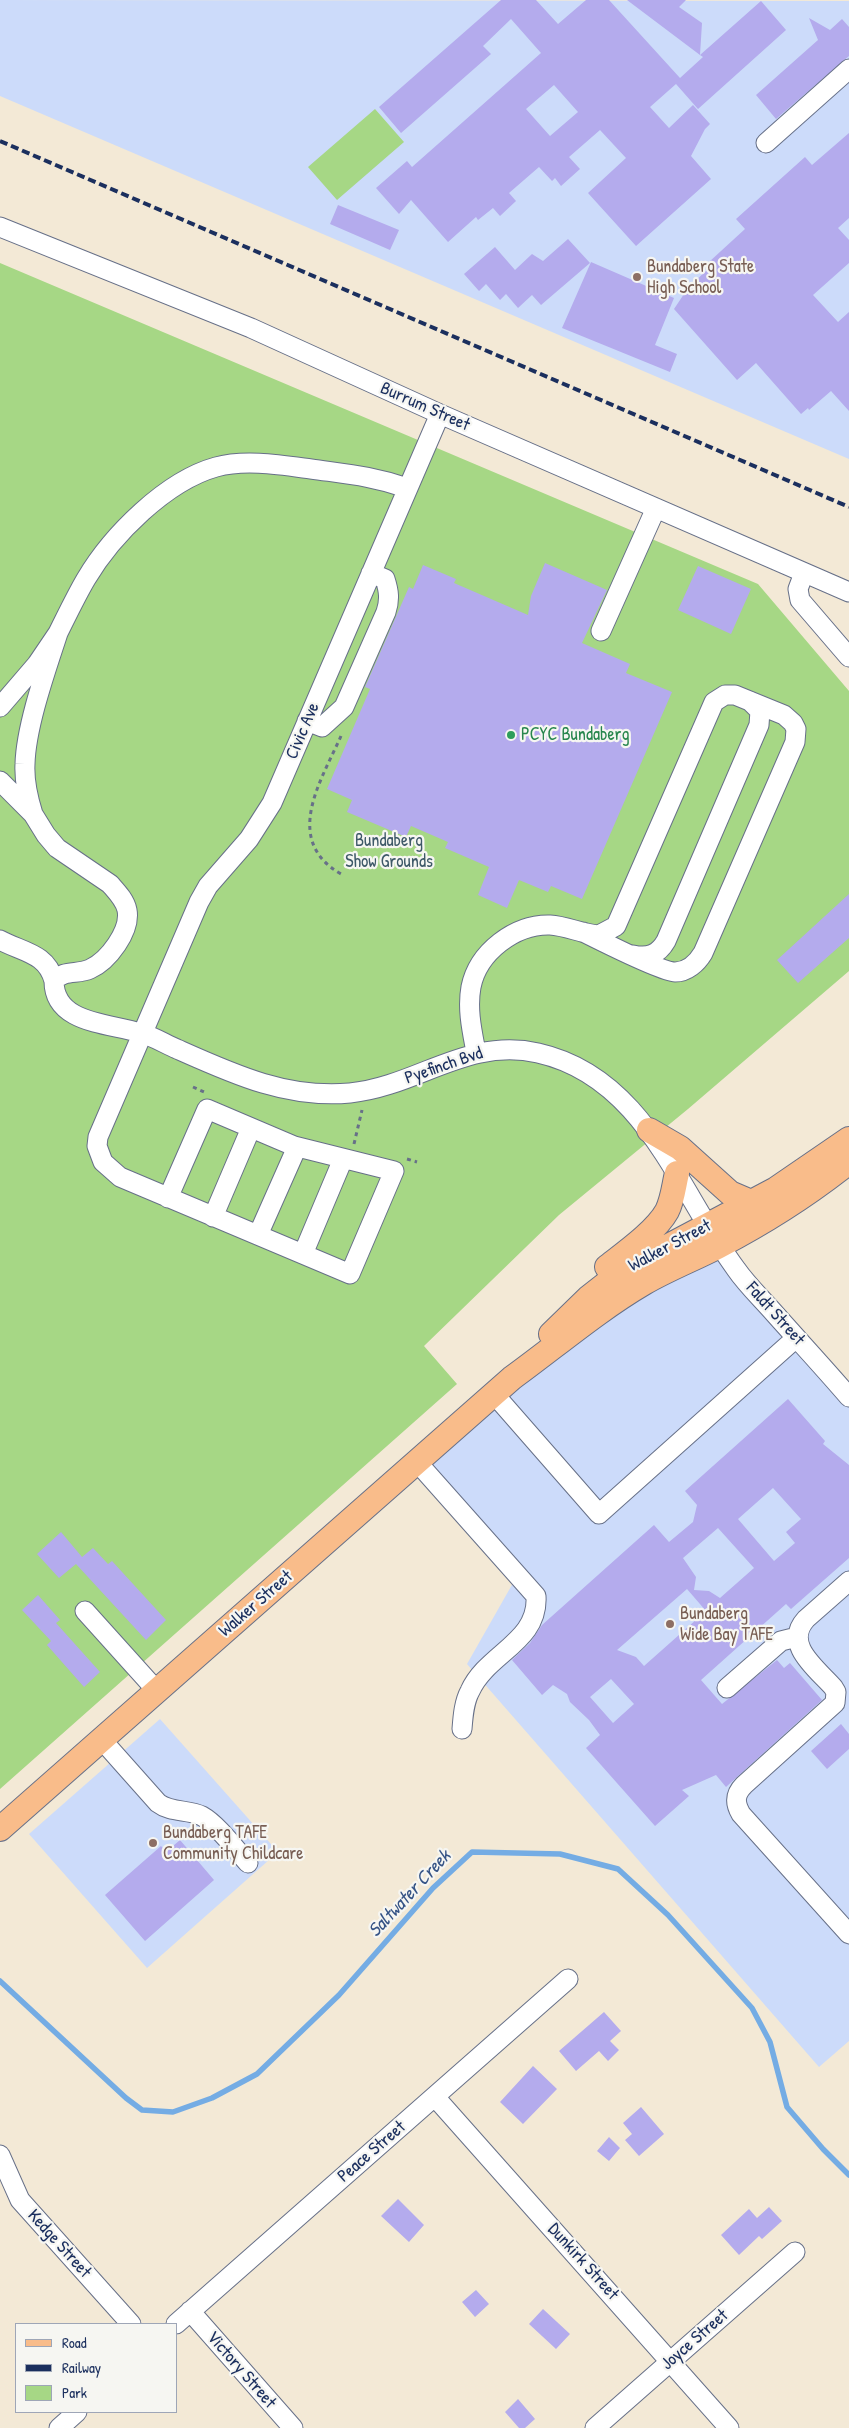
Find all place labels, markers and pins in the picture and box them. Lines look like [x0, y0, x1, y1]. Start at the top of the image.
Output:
place label: Bundaberg State High School [647, 256, 754, 298]
marker: Bundaberg State High School [631, 271, 643, 283]
place label: PCYC Bundaberg [521, 724, 630, 746]
marker: PCYC Bundaberg [505, 729, 517, 741]
place label: Bundaberg Wide Bay TAFE [680, 1603, 773, 1646]
marker: Bundaberg Wide Bay TAFE [664, 1618, 676, 1630]
place label: Bundaberg TAFE Community Childcare [163, 1822, 303, 1865]
marker: Bundaberg TAFE Community Childcare [147, 1837, 159, 1849]

